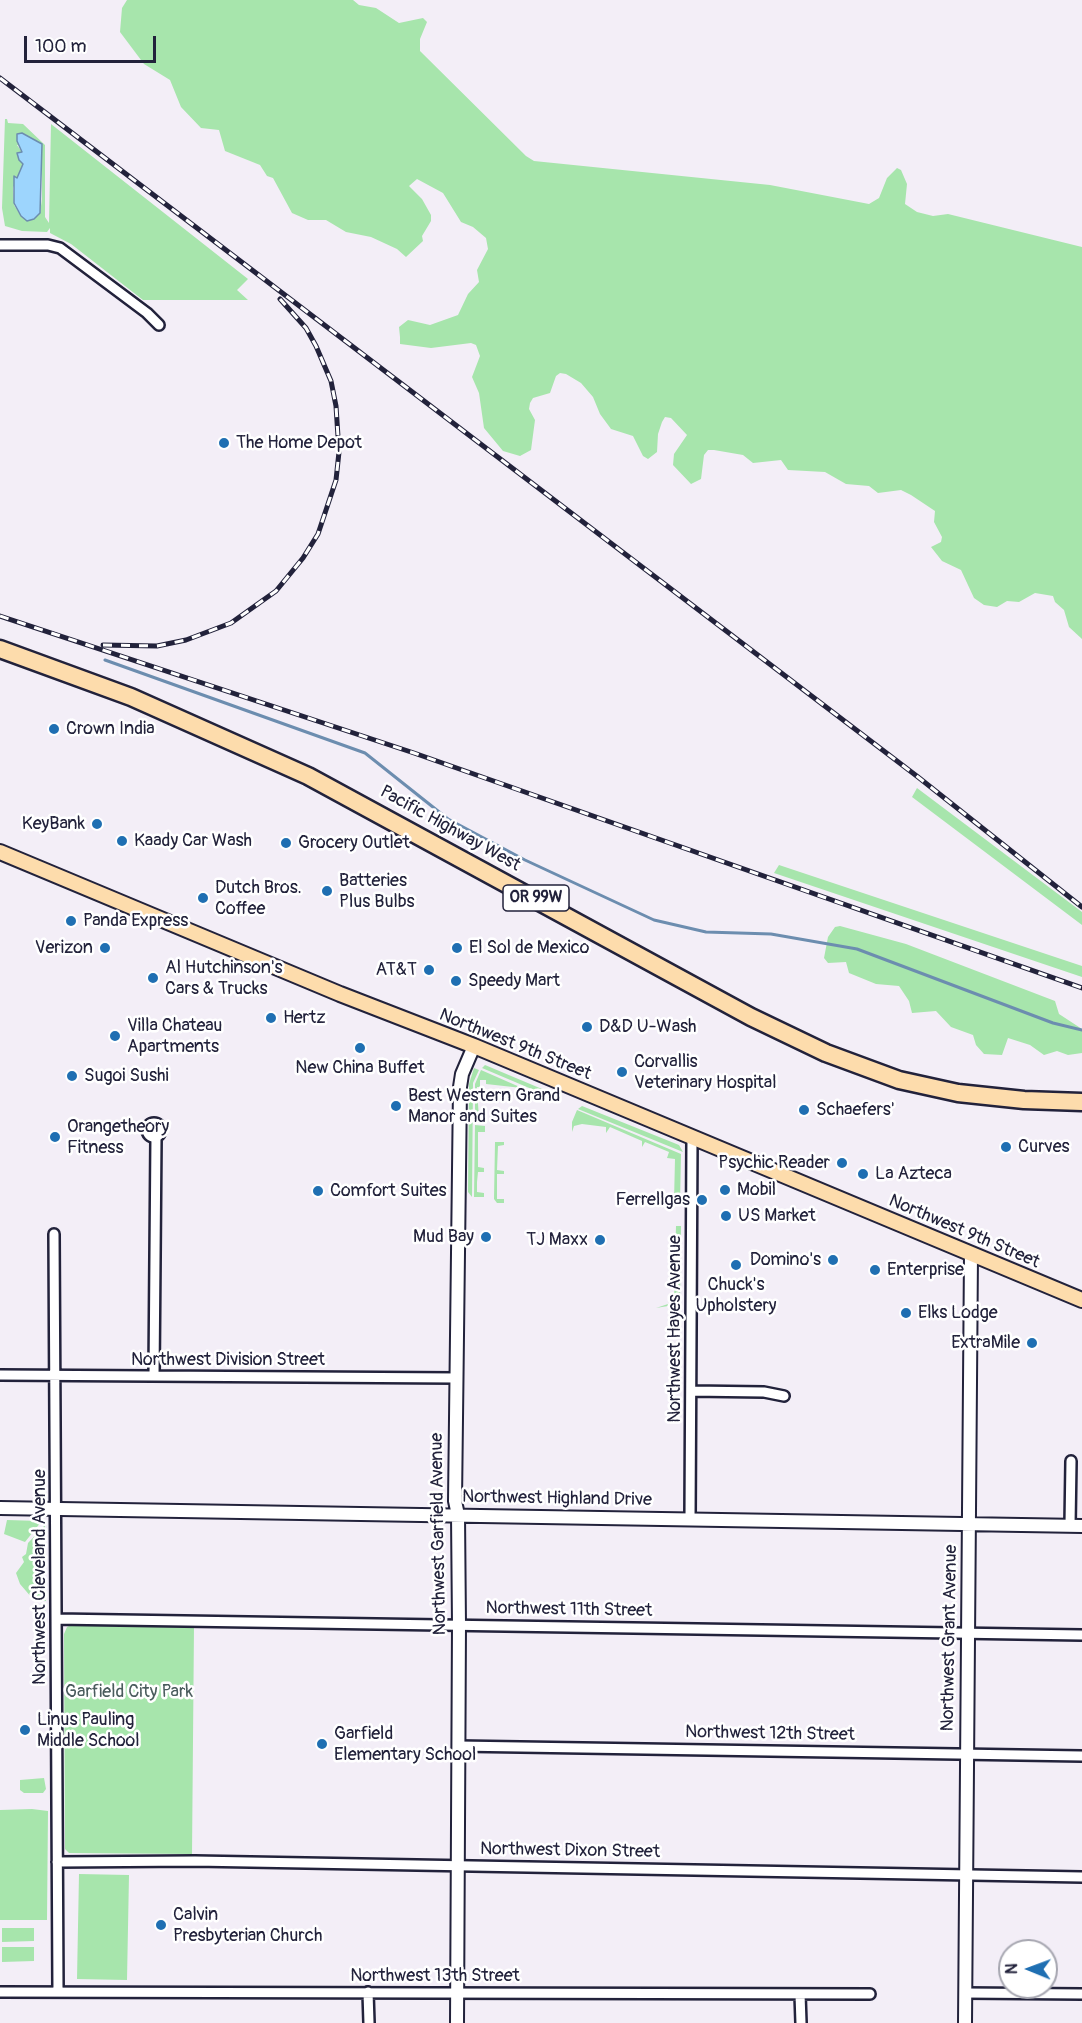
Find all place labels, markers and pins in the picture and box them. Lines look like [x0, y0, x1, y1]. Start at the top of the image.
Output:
place label: The Home Depot [236, 432, 362, 454]
marker: The Home Depot [217, 436, 231, 450]
place label: Crown India [66, 718, 155, 740]
marker: Crown India [47, 722, 61, 736]
place label: KeyBank [22, 813, 85, 835]
marker: KeyBank [90, 817, 104, 831]
place label: Kaady Car Wash [134, 830, 252, 852]
place label: Grocery Outlet [298, 832, 410, 854]
marker: Kaady Car Wash [115, 834, 129, 848]
marker: Grocery Outlet [279, 836, 293, 850]
place label: Batteries Plus Bulbs [339, 870, 415, 912]
place label: Dutch Bros. Coffee [215, 877, 302, 920]
marker: Batteries Plus Bulbs [320, 884, 334, 898]
marker: Dutch Bros. Coffee [196, 891, 210, 905]
place label: Panda Express [83, 910, 188, 932]
marker: Panda Express [64, 914, 78, 928]
place label: Verizon [35, 937, 93, 959]
place label: El Sol de Mexico [469, 937, 590, 959]
marker: Verizon [98, 941, 112, 955]
marker: El Sol de Mexico [450, 941, 464, 955]
place label: Al Hutchinson's Cars & Trucks [165, 957, 283, 1000]
place label: AT&T [376, 959, 417, 981]
marker: AT&T [422, 963, 436, 977]
place label: Speedy Mart [468, 970, 560, 992]
marker: Al Hutchinson's Cars & Trucks [146, 971, 160, 985]
marker: Speedy Mart [449, 974, 463, 988]
place label: Hertz [283, 1007, 326, 1029]
marker: Hertz [264, 1011, 278, 1025]
place label: Villa Chateau Apartments [127, 1015, 222, 1058]
place label: D&D U-Wash [599, 1016, 697, 1038]
marker: D&D U-Wash [580, 1020, 594, 1034]
marker: Villa Chateau Apartments [108, 1029, 122, 1043]
marker: New China Buffet [353, 1041, 367, 1055]
place label: Corvallis Veterinary Hospital [634, 1051, 777, 1094]
place label: New China Buffet [295, 1057, 425, 1079]
place label: Sugoi Sushi [84, 1065, 169, 1087]
marker: Corvallis Veterinary Hospital [615, 1065, 629, 1079]
marker: Sugoi Sushi [65, 1069, 79, 1083]
place label: Best Western Grand Manor and Suites [408, 1085, 560, 1128]
marker: Best Western Grand Manor and Suites [389, 1099, 403, 1113]
place label: Schaefers' [816, 1099, 894, 1121]
marker: Schaefers' [797, 1103, 811, 1117]
place label: Orangetheory Fitness [67, 1116, 169, 1158]
marker: Orangetheory Fitness [48, 1130, 62, 1144]
place label: Curves [1018, 1136, 1070, 1158]
marker: Curves [999, 1140, 1013, 1154]
place label: Psychic Reader [718, 1152, 830, 1174]
marker: Psychic Reader [835, 1156, 849, 1170]
place label: La Azteca [875, 1163, 952, 1185]
marker: La Azteca [856, 1167, 870, 1181]
place label: Mobil [737, 1179, 776, 1201]
place label: Comfort Suites [330, 1180, 447, 1202]
marker: Mobil [718, 1183, 732, 1197]
marker: Comfort Suites [311, 1184, 325, 1198]
place label: Ferrellgas [615, 1189, 690, 1211]
marker: Ferrellgas [695, 1193, 709, 1207]
place label: US Market [738, 1205, 816, 1227]
marker: US Market [719, 1209, 733, 1223]
place label: Mud Bay [413, 1226, 474, 1248]
place label: TJ Maxx [526, 1229, 588, 1251]
marker: Mud Bay [479, 1230, 493, 1244]
marker: TJ Maxx [593, 1233, 607, 1247]
place label: Domino's [750, 1249, 821, 1271]
marker: Domino's [826, 1253, 840, 1267]
marker: Chuck's Upholstery [729, 1258, 743, 1272]
place label: Enterprise [887, 1259, 964, 1281]
marker: Enterprise [868, 1263, 882, 1277]
place label: Chuck's Upholstery [695, 1274, 777, 1316]
place label: Elks Lodge [918, 1302, 998, 1324]
marker: Elks Lodge [899, 1306, 913, 1320]
place label: ExtraMile [951, 1332, 1020, 1354]
marker: ExtraMile [1025, 1336, 1039, 1350]
place label: Linus Pauling Middle School [37, 1709, 140, 1752]
marker: Linus Pauling Middle School [18, 1723, 32, 1737]
place label: Garfield Elementary School [334, 1723, 476, 1766]
marker: Garfield Elementary School [315, 1737, 329, 1751]
place label: Calvin Presbyterian Church [173, 1904, 322, 1946]
marker: Calvin Presbyterian Church [154, 1918, 168, 1932]

